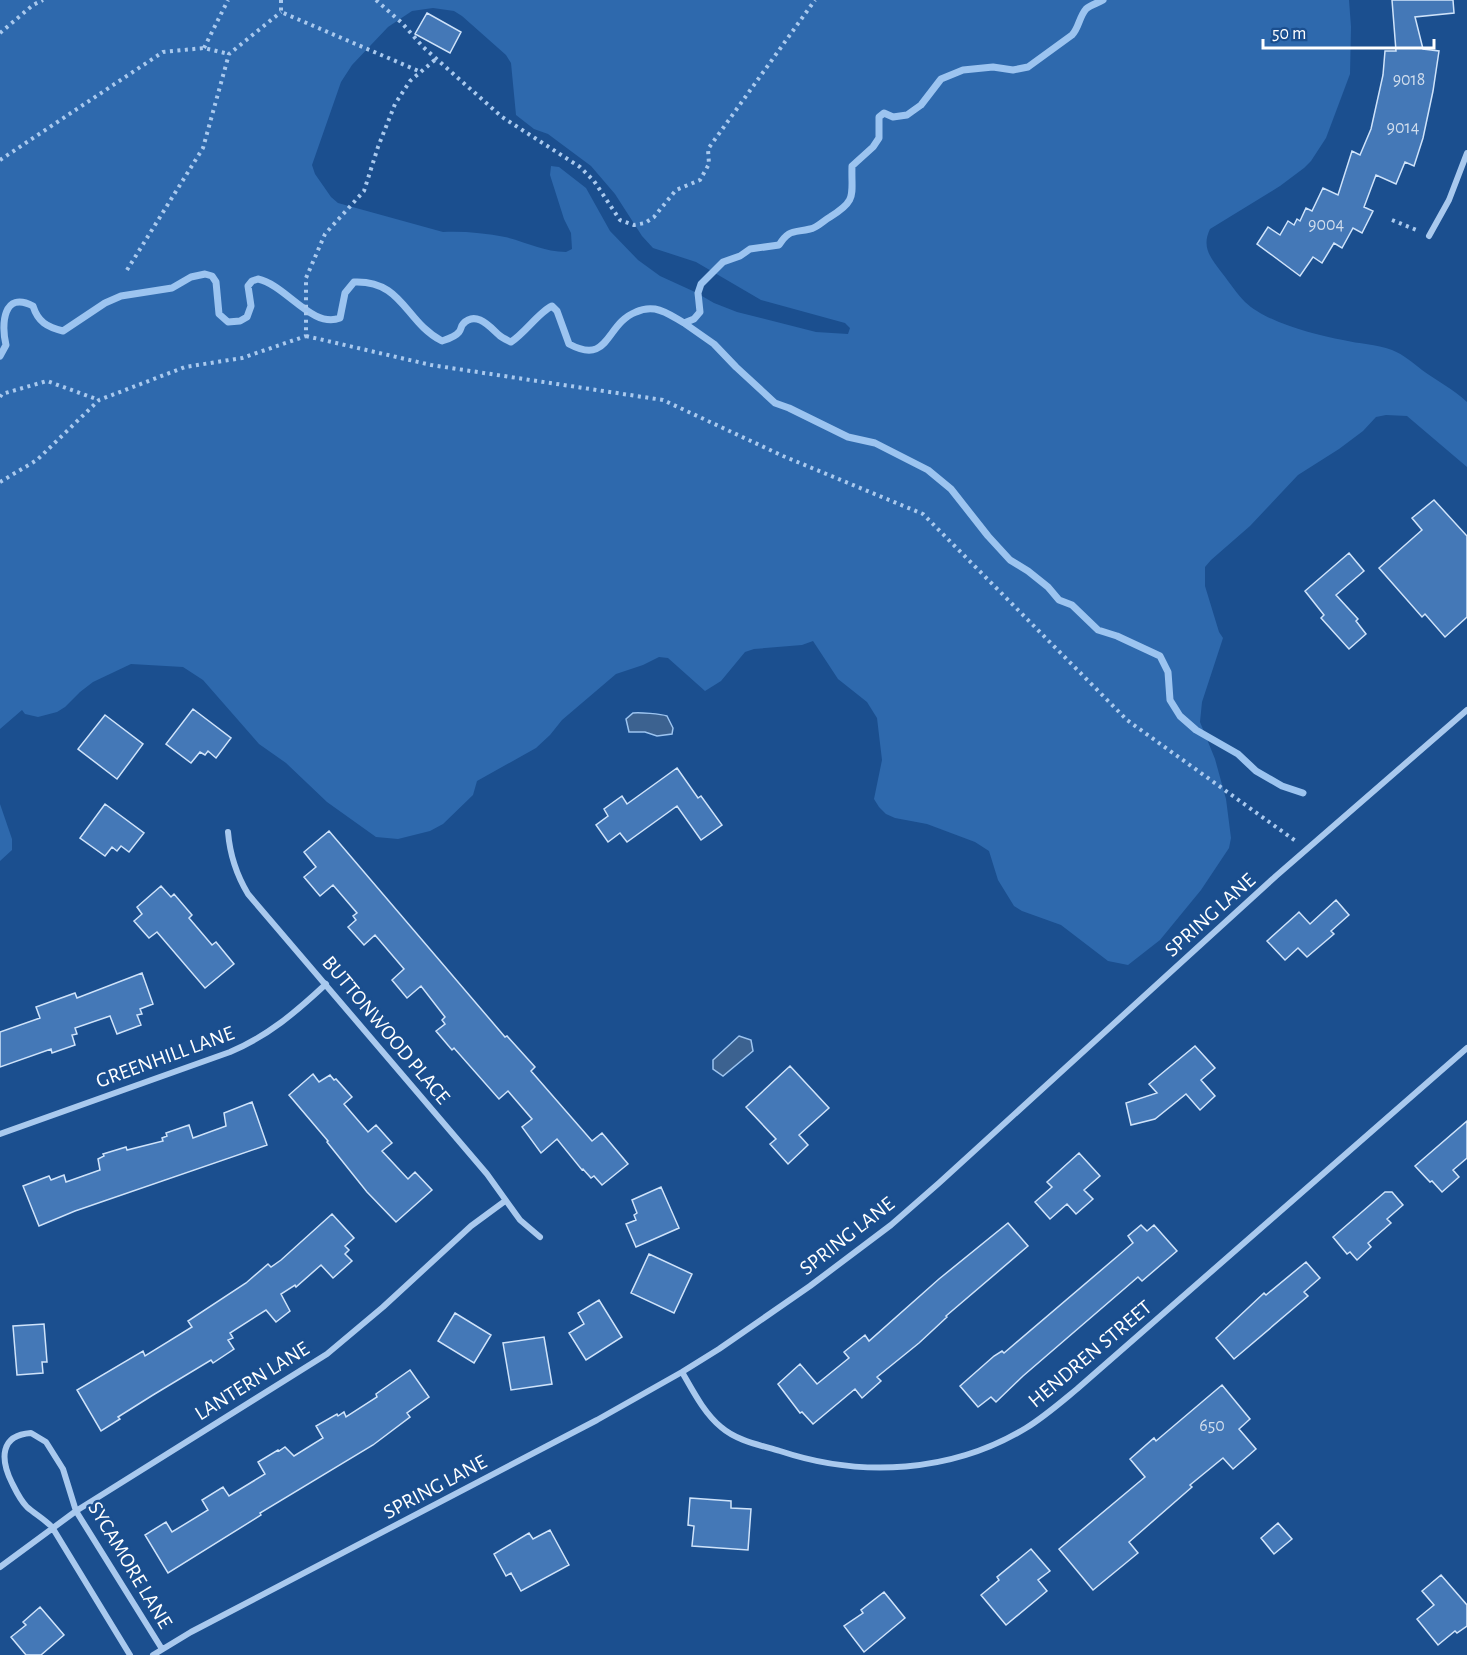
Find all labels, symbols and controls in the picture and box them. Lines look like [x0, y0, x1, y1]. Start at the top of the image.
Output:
scale bar [1263, 12, 1434, 50]
text: 50 m [1272, 25, 1306, 43]
house number: 9018 [1393, 71, 1425, 89]
house number: 9014 [1387, 119, 1420, 137]
house number: 9004 [1308, 216, 1344, 234]
street label: SPRING LANE [1161, 869, 1259, 961]
street label: BUTTONWOOD PLACE [318, 952, 454, 1108]
street label: GREENHILL LANE [93, 1022, 237, 1092]
street label: SPRING LANE [796, 1193, 898, 1279]
street label: HENDREN STREET [1024, 1296, 1156, 1412]
street label: LANTERN LANE [191, 1338, 313, 1424]
house number: 650 [1199, 1417, 1225, 1435]
street label: SPRING LANE [380, 1451, 490, 1523]
street label: SYCAMORE LANE [84, 1498, 176, 1632]

